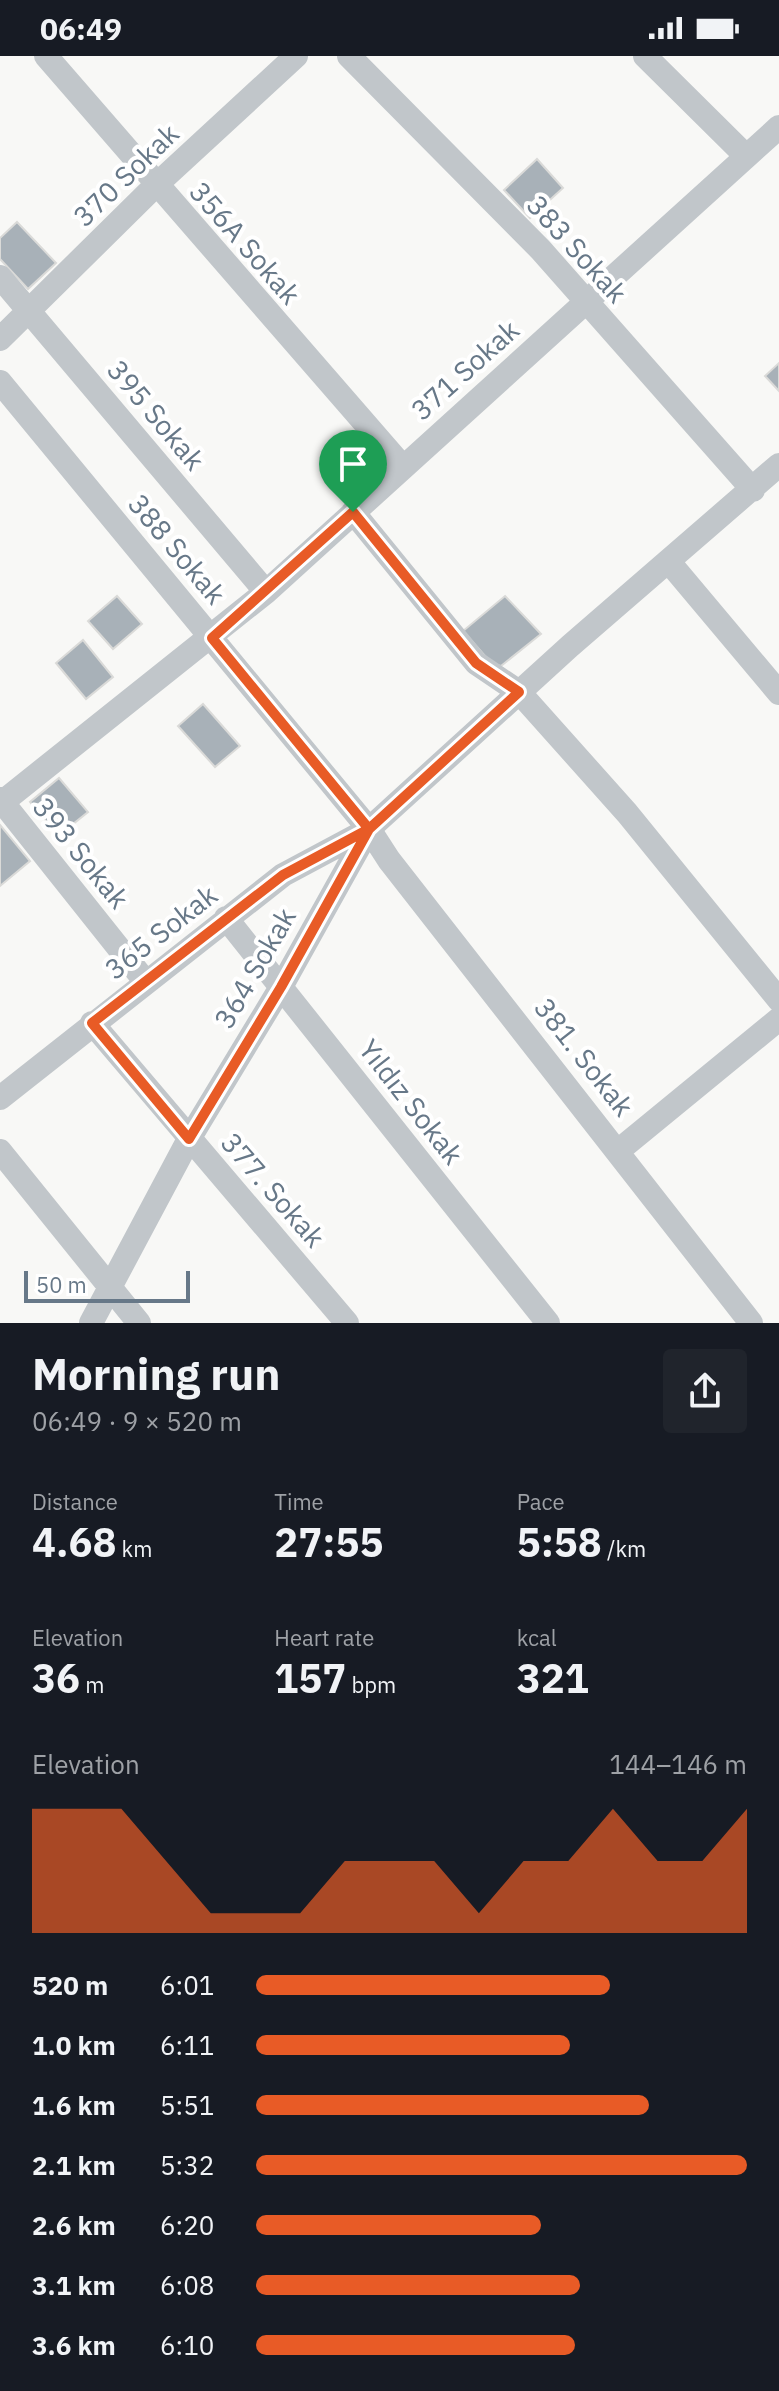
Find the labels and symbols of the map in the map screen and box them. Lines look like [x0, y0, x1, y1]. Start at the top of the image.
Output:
street label: 370 Sokak [65, 115, 187, 234]
street label: 356A Sokak [182, 173, 309, 312]
street label: 383 Sokak [519, 187, 636, 311]
street label: 371 Sokak [403, 311, 527, 428]
street label: 395 Sokak [99, 352, 214, 478]
pin [319, 430, 387, 512]
street label: 388 Sokak [120, 486, 235, 612]
street label: 393 Sokak [25, 789, 138, 916]
street label: 365 Sokak [97, 876, 225, 987]
street label: 364 Sokak [205, 901, 304, 1035]
street label: 381. Sokak [526, 990, 642, 1124]
street label: Yıldız Sokak [351, 1032, 472, 1172]
street label: 377. Sokak [213, 1124, 334, 1255]
scale bar [24, 1267, 190, 1303]

